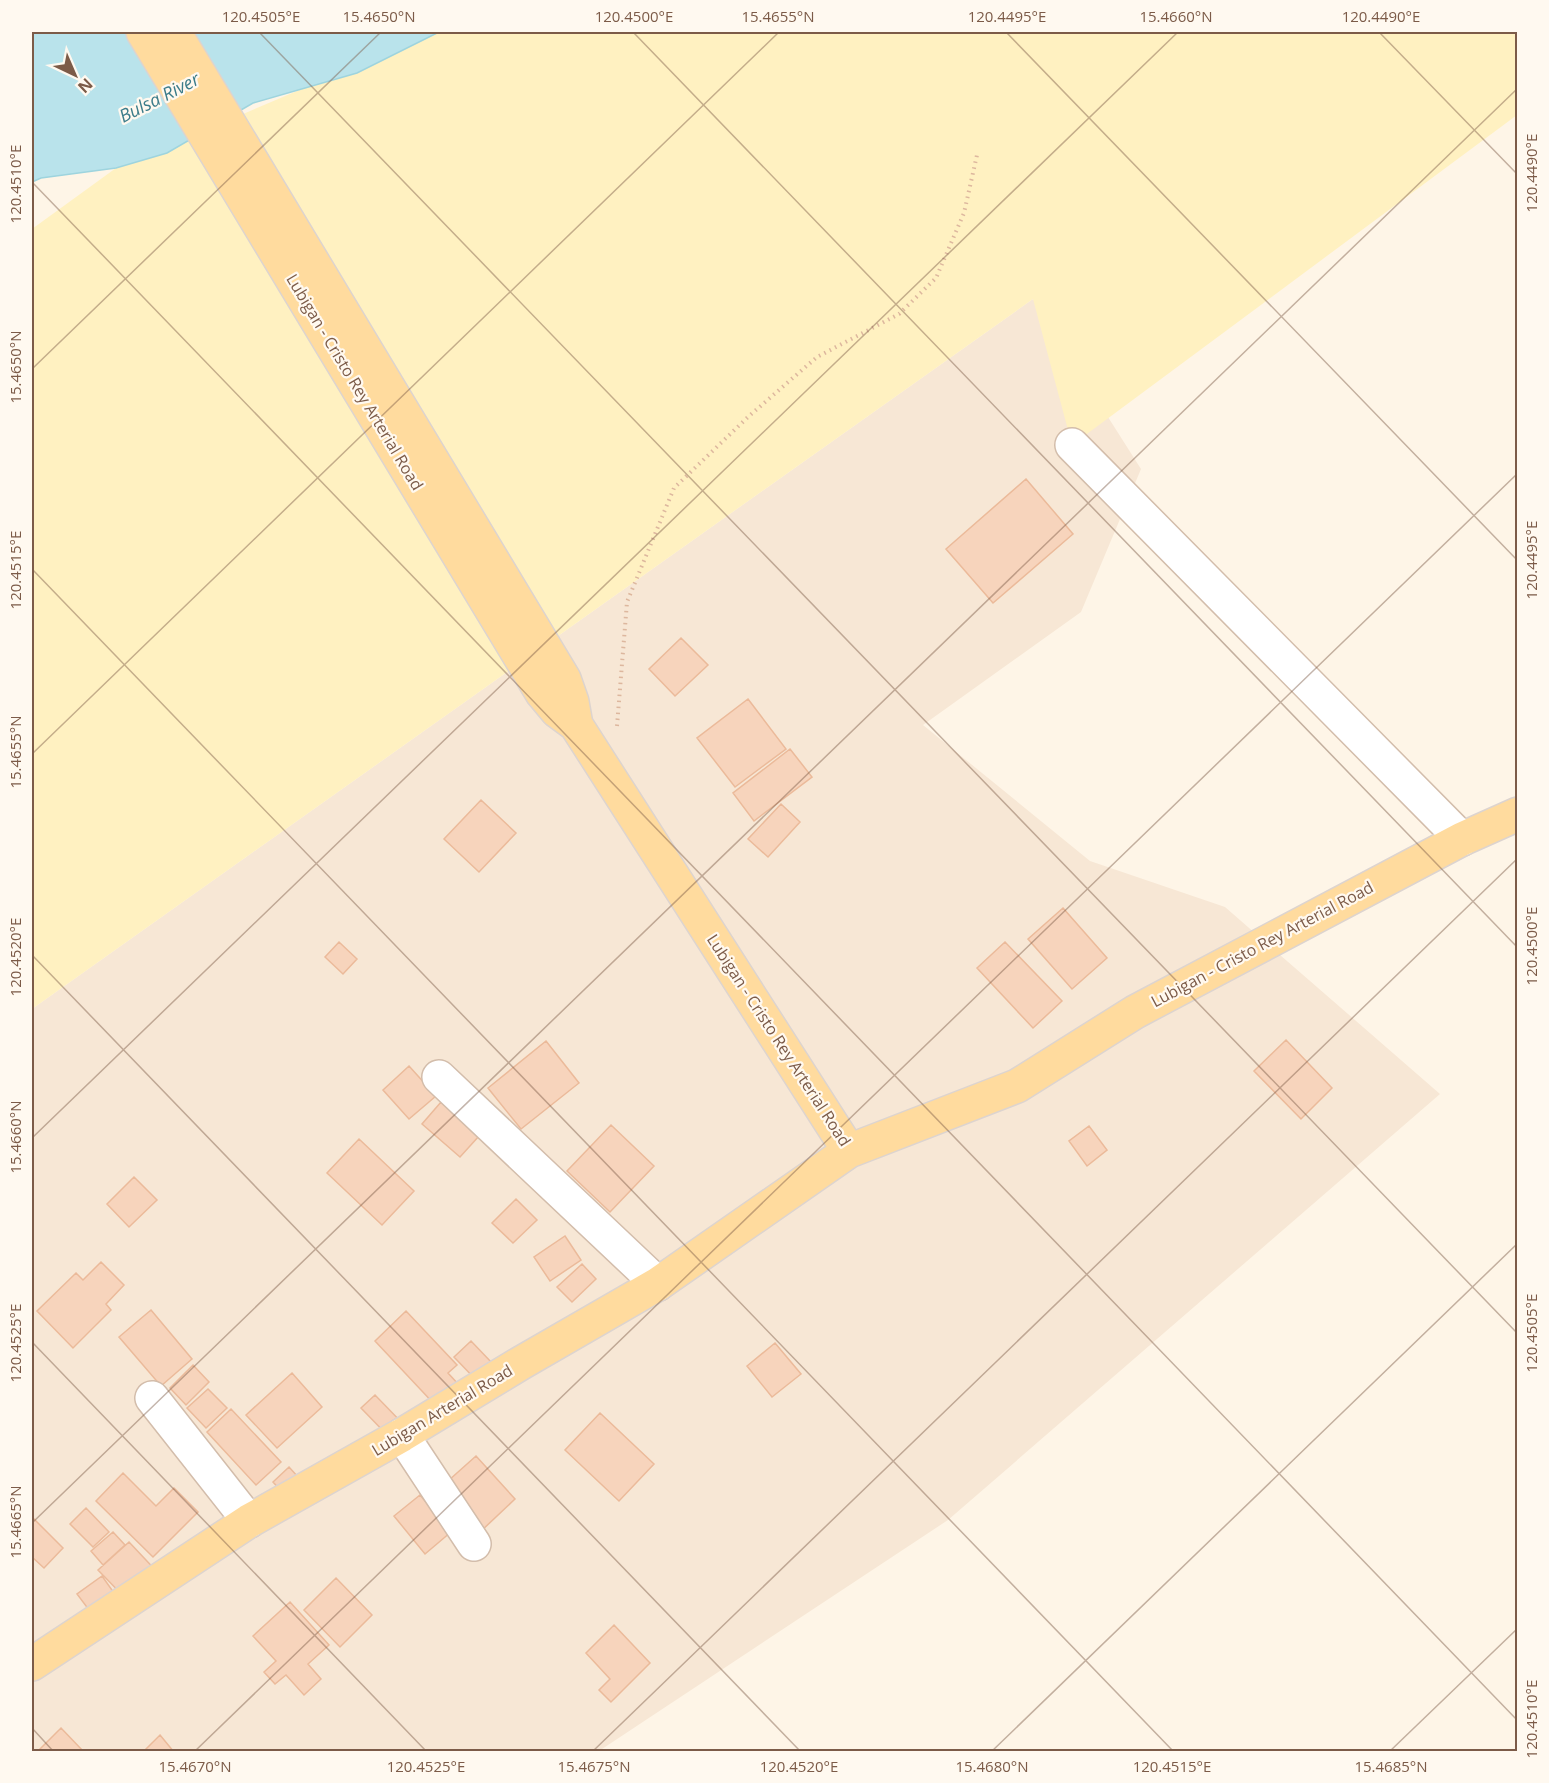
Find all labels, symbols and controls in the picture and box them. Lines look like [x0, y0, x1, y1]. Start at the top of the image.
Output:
text: 120.4505°E [222, 6, 300, 26]
text: 15.4650°N [342, 6, 416, 26]
text: 120.4500°E [595, 6, 673, 26]
text: 15.4655°N [741, 6, 815, 26]
text: 120.4495°E [968, 6, 1046, 26]
text: 15.4660°N [1139, 6, 1213, 26]
text: 120.4490°E [1342, 6, 1420, 26]
north arrow [45, 45, 105, 105]
water label: Bulsa River [115, 66, 204, 128]
text: N [73, 73, 98, 98]
text: 120.4490°E [1521, 134, 1541, 212]
text: 120.4510°E [5, 145, 25, 223]
street label: Lubigan - Cristo Rey Arterial Road [281, 270, 429, 494]
text: 15.4650°N [5, 330, 25, 404]
text: 120.4495°E [1521, 521, 1541, 599]
text: 120.4515°E [5, 531, 25, 609]
text: 15.4655°N [5, 715, 25, 789]
street label: Lubigan - Cristo Rey Arterial Road [1147, 876, 1377, 1012]
text: 120.4500°E [1521, 907, 1541, 985]
text: 120.4520°E [5, 918, 25, 996]
street label: Lubigan - Cristo Rey Arterial Road [702, 930, 856, 1150]
text: 15.4660°N [5, 1100, 25, 1174]
text: 120.4505°E [1521, 1294, 1541, 1372]
text: 120.4525°E [5, 1304, 25, 1382]
street label: Lubigan Arterial Road [367, 1359, 517, 1461]
text: 15.4665°N [5, 1485, 25, 1559]
text: 120.4510°E [1521, 1680, 1541, 1758]
text: 15.4670°N [158, 1756, 232, 1776]
text: 120.4525°E [387, 1756, 465, 1776]
text: 15.4675°N [557, 1756, 631, 1776]
text: 120.4520°E [760, 1756, 838, 1776]
text: 15.4680°N [955, 1756, 1029, 1776]
text: 120.4515°E [1133, 1756, 1211, 1776]
text: 15.4685°N [1354, 1756, 1428, 1776]

